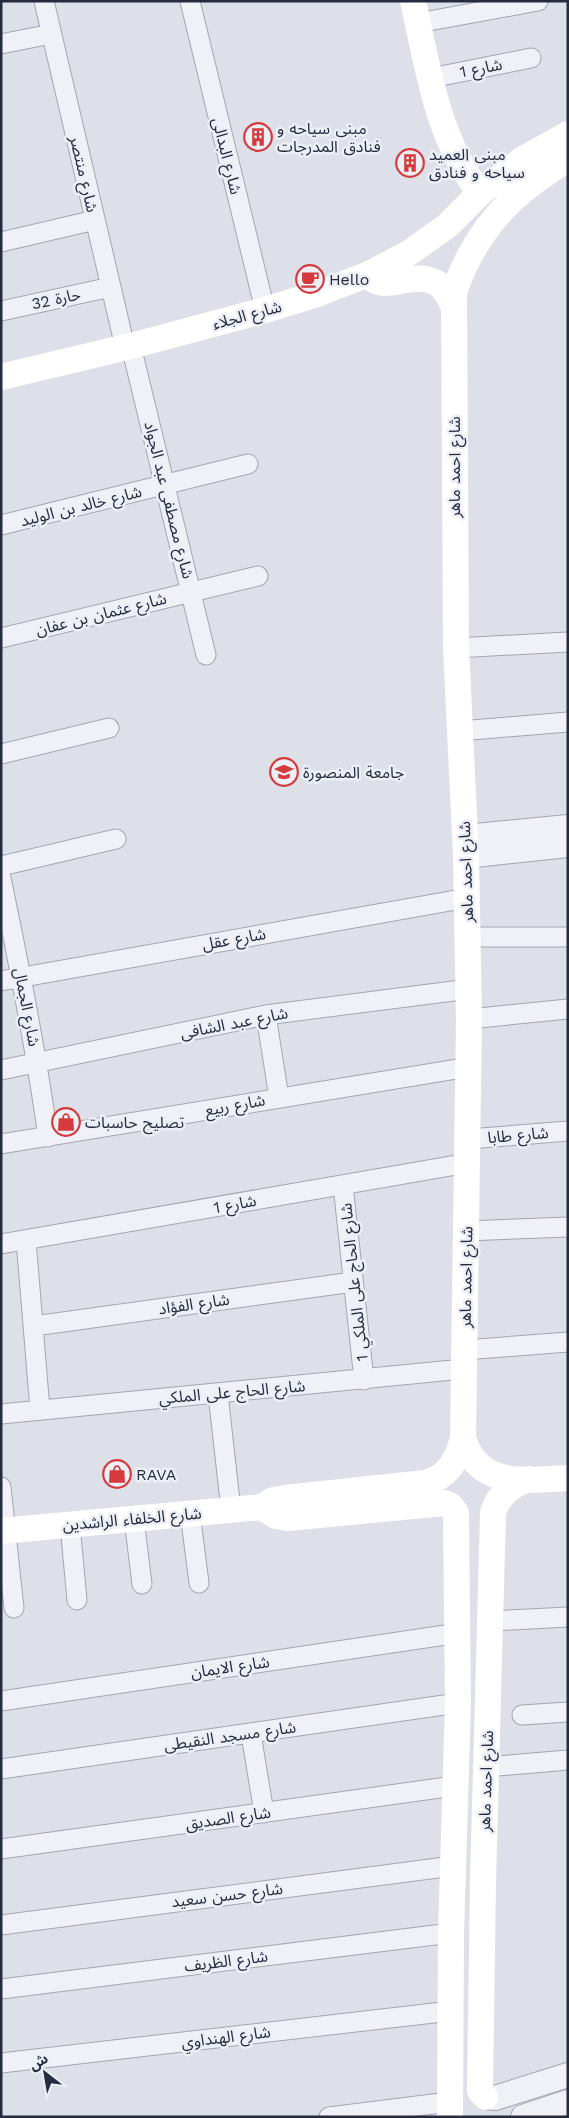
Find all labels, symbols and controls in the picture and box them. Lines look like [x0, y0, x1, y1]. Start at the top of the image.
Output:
street label: شارع 1 [458, 55, 504, 84]
street label: شارع البدالى [205, 116, 246, 197]
place label: مبنى سياحه و فنادق المدرجات [277, 119, 381, 156]
building icon: مبنى سياحه و فنادق المدرجات [243, 122, 273, 152]
street label: شارع منتصر [63, 133, 102, 215]
place label: مبنى العميد سياحه و فنادق [429, 145, 525, 182]
building icon: مبنى العميد سياحه و فنادق [395, 148, 425, 178]
cafe icon: Hello [295, 264, 325, 294]
place label: Hello [329, 270, 369, 289]
street label: حارة 32 [30, 285, 82, 313]
street label: شارع الجلاء [210, 297, 285, 336]
street label: شارع احمد ماهر [445, 416, 467, 519]
street label: شارع مصطفى عبد الجواد [137, 419, 198, 581]
street label: شارع خالد بن الوليد [18, 482, 144, 533]
street label: شارع عثمان بن عفان [34, 589, 169, 642]
school or university icon: جامعة المنصورة [269, 757, 299, 787]
place label: جامعة المنصورة [303, 763, 404, 782]
street label: شارع احمد ماهر [455, 821, 480, 924]
street label: شارع عقل [201, 924, 268, 957]
street label: شارع الجمال [7, 966, 44, 1049]
street label: شارع عبد الشافى [179, 1003, 290, 1046]
street label: شارع ربيع [203, 1090, 267, 1123]
shop icon: تصليح حاسبات [51, 1107, 81, 1137]
place label: تصليح حاسبات [85, 1113, 185, 1135]
street label: شارع طابا [487, 1123, 550, 1150]
street label: شارع 1 [212, 1191, 258, 1220]
street label: شارع الحاج على الملكي 1 [336, 1202, 375, 1362]
street label: شارع احمد ماهر [456, 1226, 479, 1329]
street label: شارع الفؤاد [157, 1290, 231, 1321]
street label: شارع الحاج على الملكي [158, 1376, 306, 1411]
shop icon: RAVA [102, 1459, 132, 1489]
place label: RAVA [136, 1465, 177, 1484]
street label: شارع الخلفاء الراشدين [62, 1503, 203, 1538]
street label: شارع الايمان [189, 1652, 271, 1685]
street label: شارع مسجد النقيطى [163, 1717, 298, 1758]
street label: شارع احمد ماهر [475, 1730, 500, 1833]
street label: شارع الصديق [184, 1803, 272, 1836]
street label: شارع حسن سعيد [170, 1879, 284, 1914]
street label: شارع الظريف [183, 1946, 269, 1979]
street label: شارع الهنداوي [180, 2022, 272, 2055]
north arrow [20, 2048, 70, 2098]
text: ش [26, 2050, 51, 2074]

